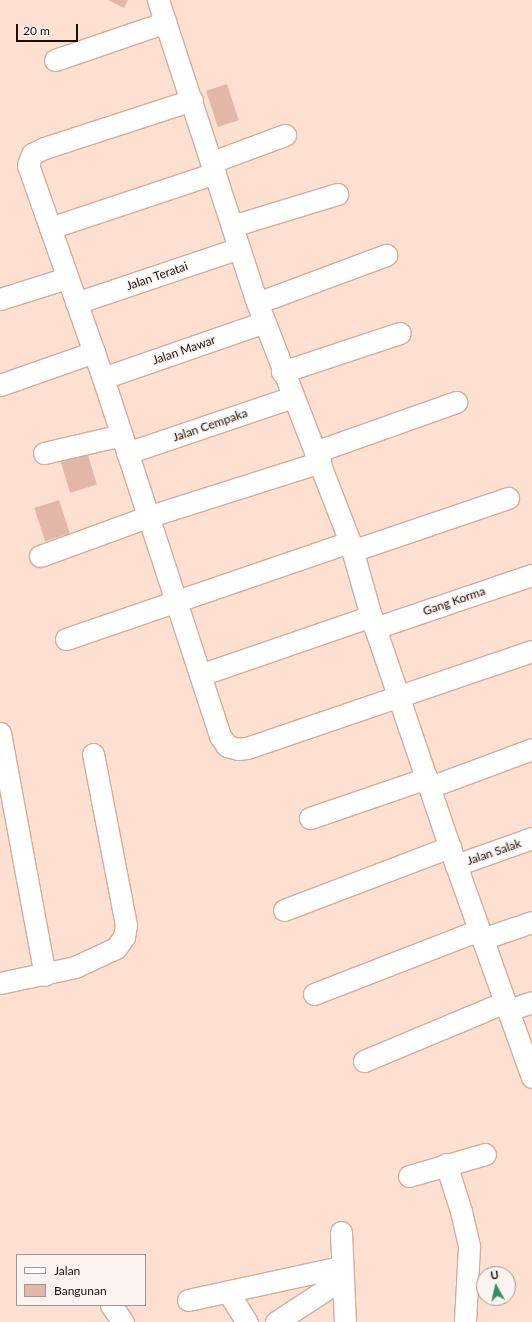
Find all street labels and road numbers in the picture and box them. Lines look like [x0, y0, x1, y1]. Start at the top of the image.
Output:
street label: Jalan Teratai [124, 259, 190, 293]
street label: Jalan Mawar [150, 332, 218, 368]
street label: Jalan Cempaka [171, 405, 249, 445]
street label: Gang Korma [421, 584, 487, 618]
street label: Jalan Salak [465, 836, 523, 868]

